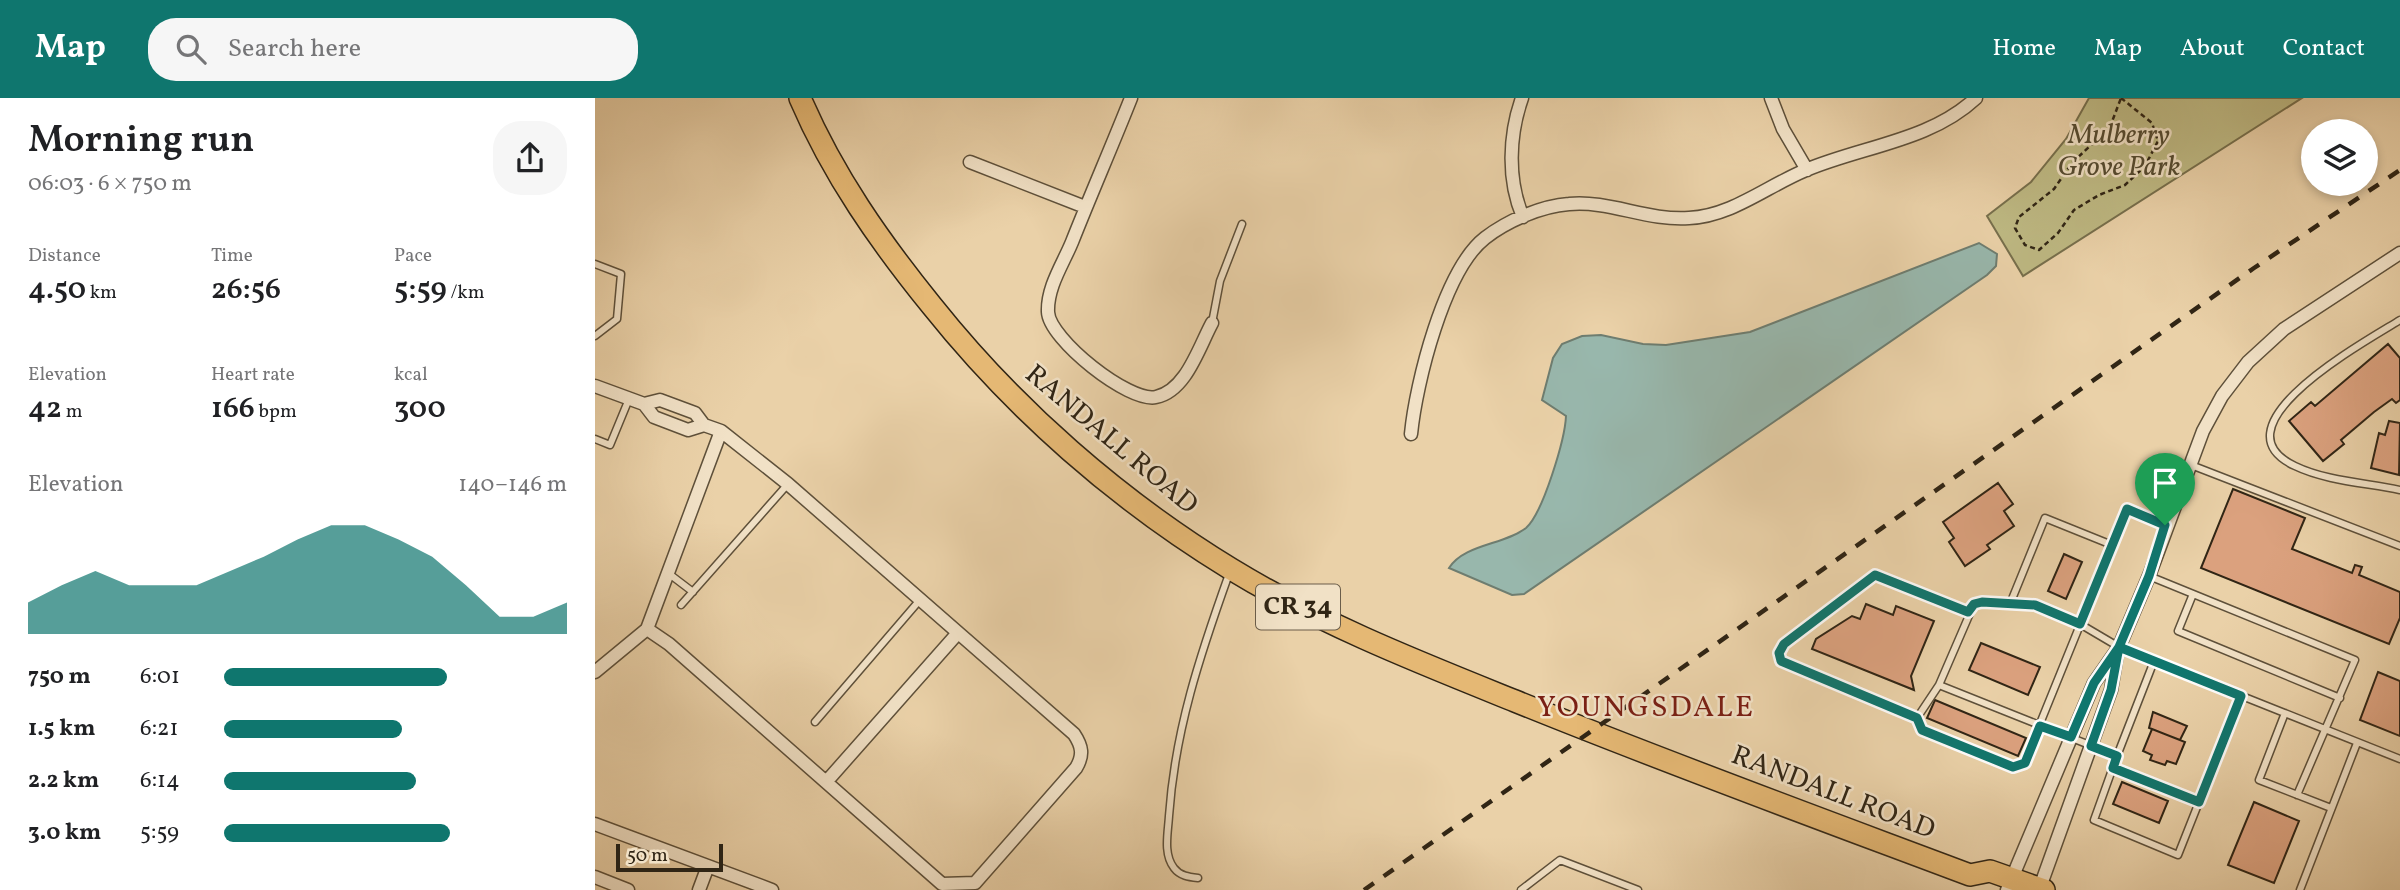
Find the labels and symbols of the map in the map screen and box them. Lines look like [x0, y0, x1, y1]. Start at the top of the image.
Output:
park label: Mulberry Grove Park [2058, 116, 2180, 187]
street label: RANDALL ROAD [1016, 356, 1206, 524]
pin [2135, 453, 2195, 525]
road number: CR 34 [1256, 584, 1340, 629]
district label: YOUNGSDALE [1537, 687, 1755, 729]
street label: RANDALL ROAD [1725, 736, 1941, 850]
scale bar [616, 841, 723, 873]

